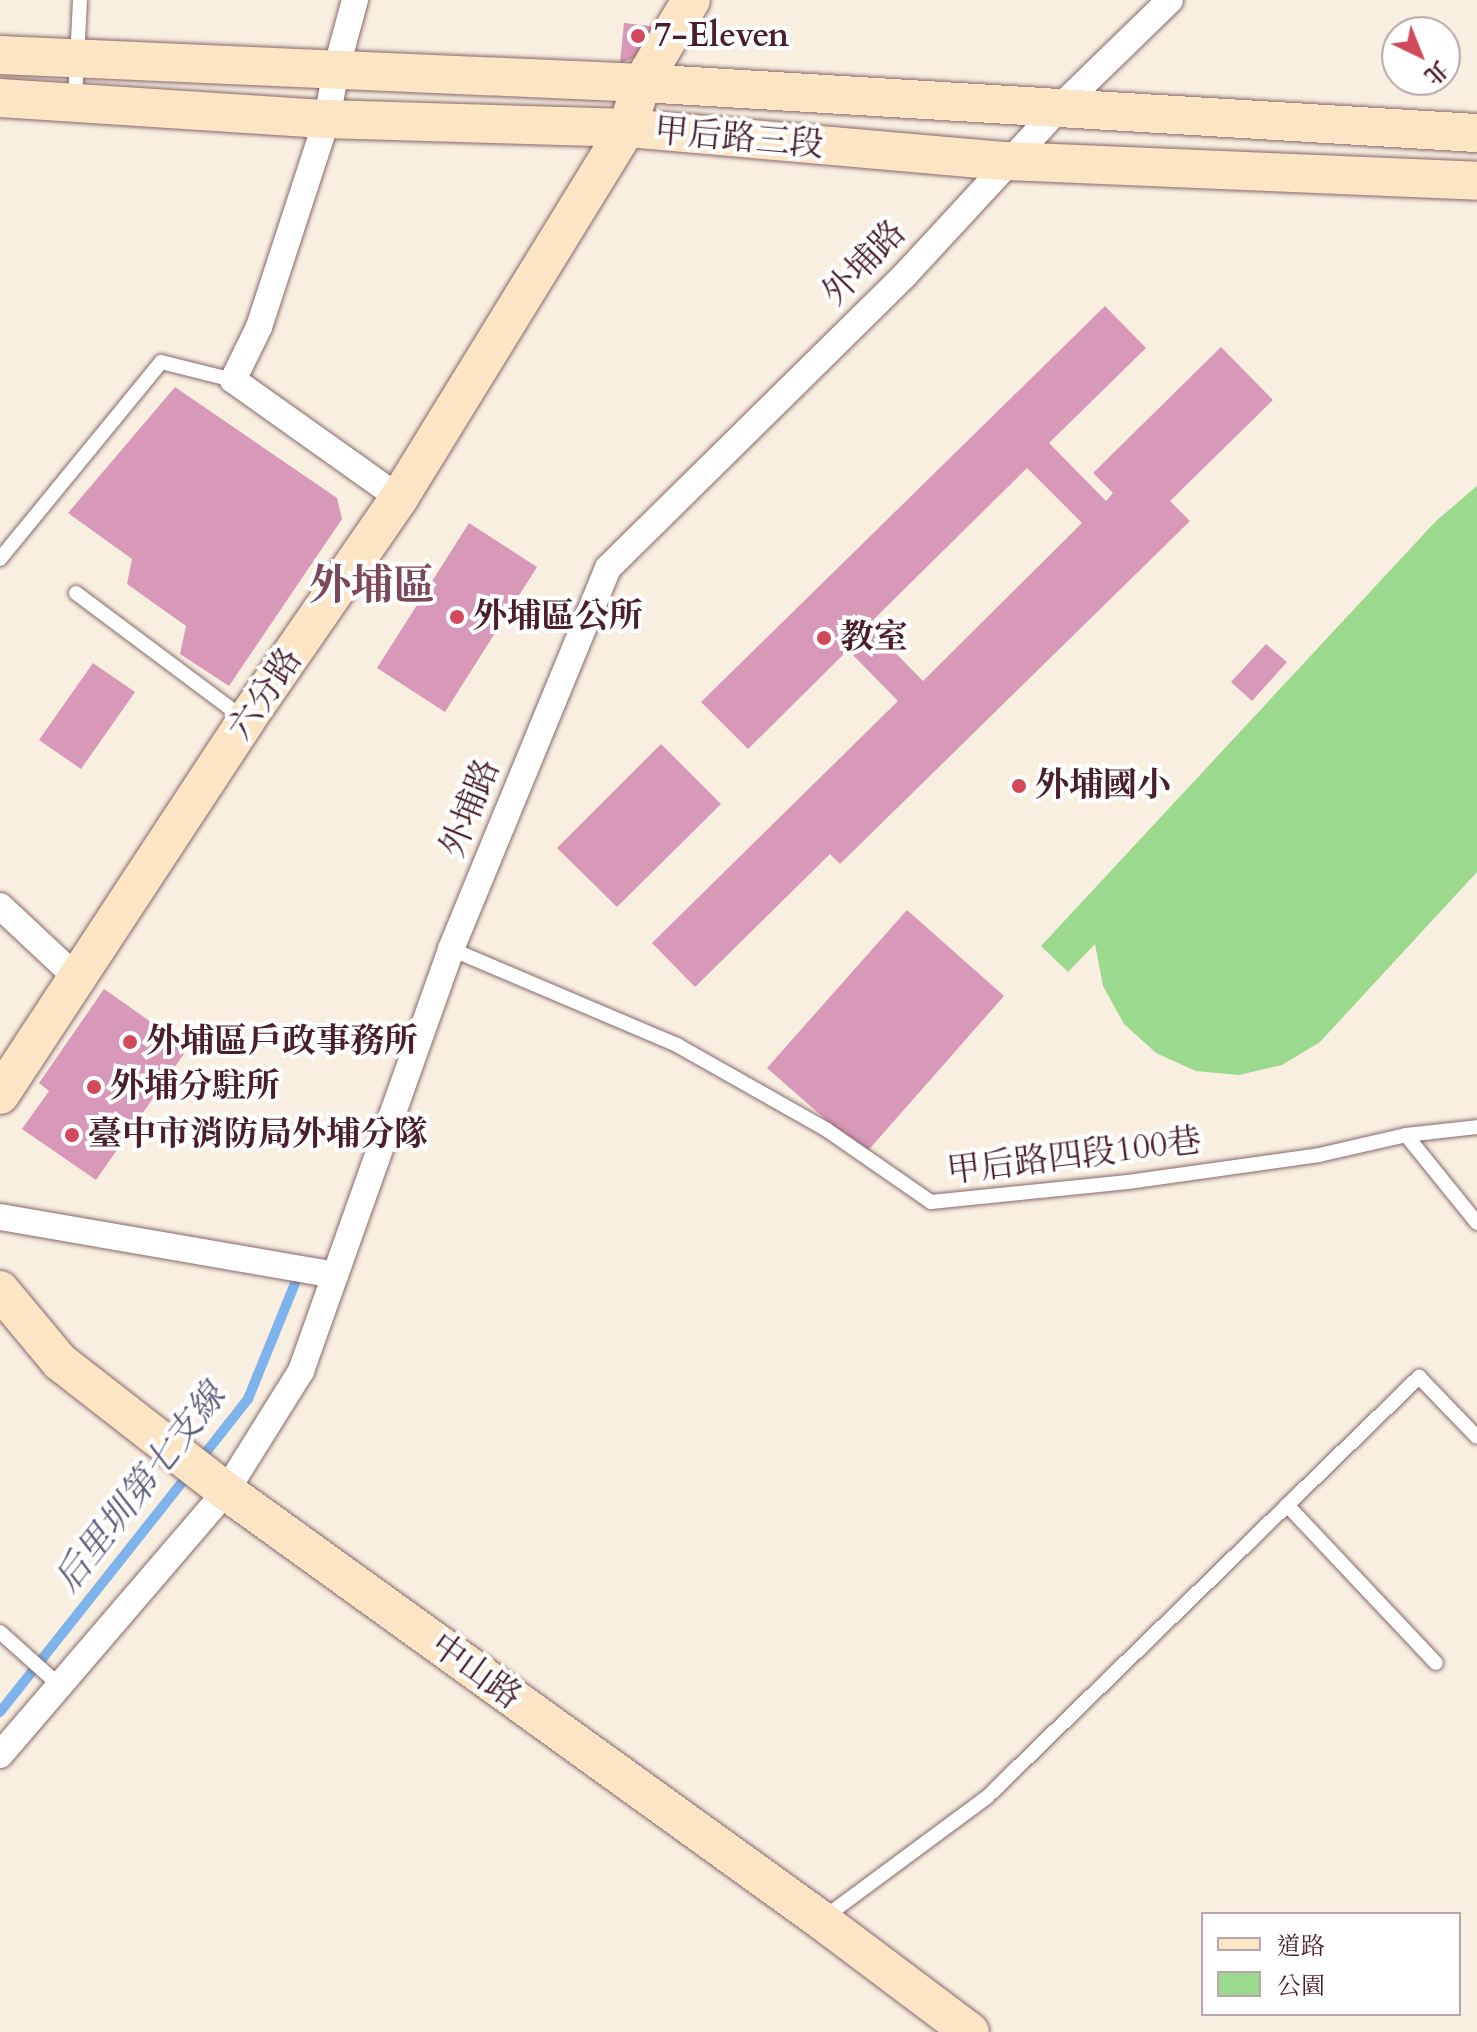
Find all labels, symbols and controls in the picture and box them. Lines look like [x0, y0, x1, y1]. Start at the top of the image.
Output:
place label: 7-Eleven [654, 16, 789, 56]
north arrow [1381, 16, 1461, 96]
marker: 7-Eleven [629, 27, 647, 45]
text: 北 [1418, 54, 1454, 91]
street label: 甲后路三段 [653, 110, 825, 166]
street label: 外埔路 [814, 212, 914, 314]
district label: 外埔區 [309, 561, 435, 611]
place label: 外埔區公所 [473, 597, 643, 637]
marker: 外埔區公所 [448, 608, 466, 626]
place label: 教室 [840, 618, 908, 658]
marker: 教室 [815, 629, 833, 647]
street label: 六分路 [220, 640, 310, 748]
street label: 外埔路 [432, 753, 508, 863]
place label: 外埔國小 [1035, 766, 1171, 806]
marker: 外埔國小 [1010, 777, 1028, 795]
place label: 外埔區戶政事務所 [146, 1022, 418, 1062]
marker: 外埔區戶政事務所 [121, 1033, 139, 1051]
place label: 外埔分駐所 [110, 1067, 280, 1107]
marker: 外埔分駐所 [85, 1078, 103, 1096]
place label: 臺中市消防局外埔分隊 [88, 1115, 428, 1155]
street label: 甲后路四段100巷 [944, 1120, 1204, 1192]
marker: 臺中市消防局外埔分隊 [63, 1126, 81, 1144]
water label: 后里圳第七支線 [45, 1375, 235, 1601]
street label: 中山路 [423, 1625, 529, 1717]
legend [1201, 1912, 1461, 2016]
text: 道路 [1277, 1930, 1325, 1963]
text: 公園 [1277, 1970, 1325, 2003]

